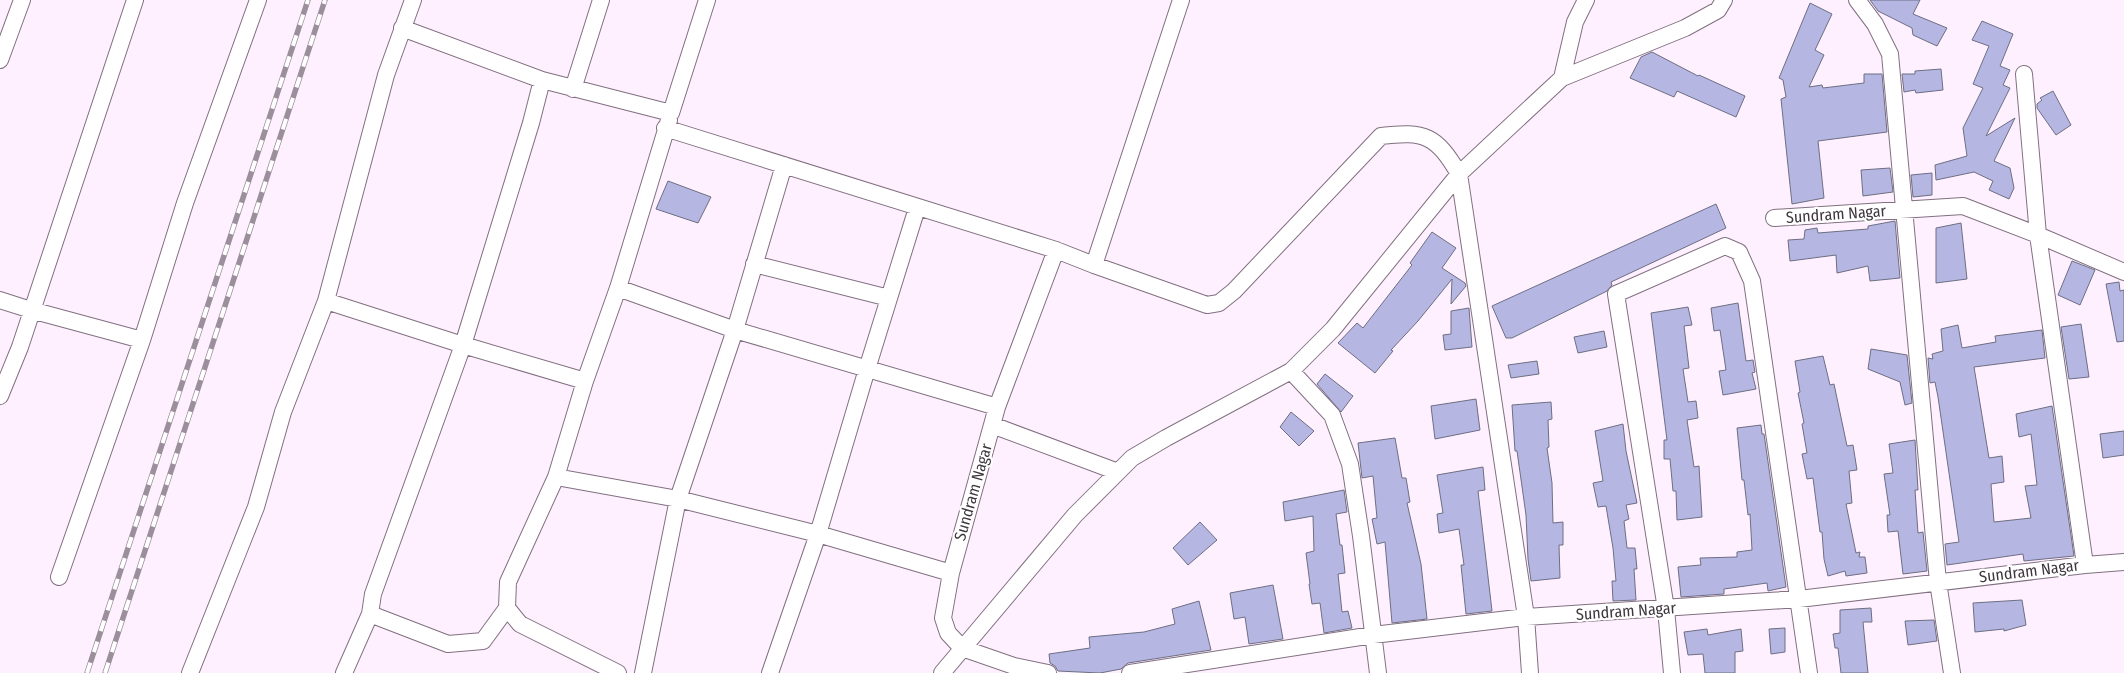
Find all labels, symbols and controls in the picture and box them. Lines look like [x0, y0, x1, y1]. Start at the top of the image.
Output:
street label: Sundram Nagar [1785, 201, 1887, 227]
street label: Sundram Nagar [950, 441, 996, 543]
street label: Sundram Nagar [1978, 555, 2080, 587]
street label: Sundram Nagar [1575, 598, 1677, 624]

